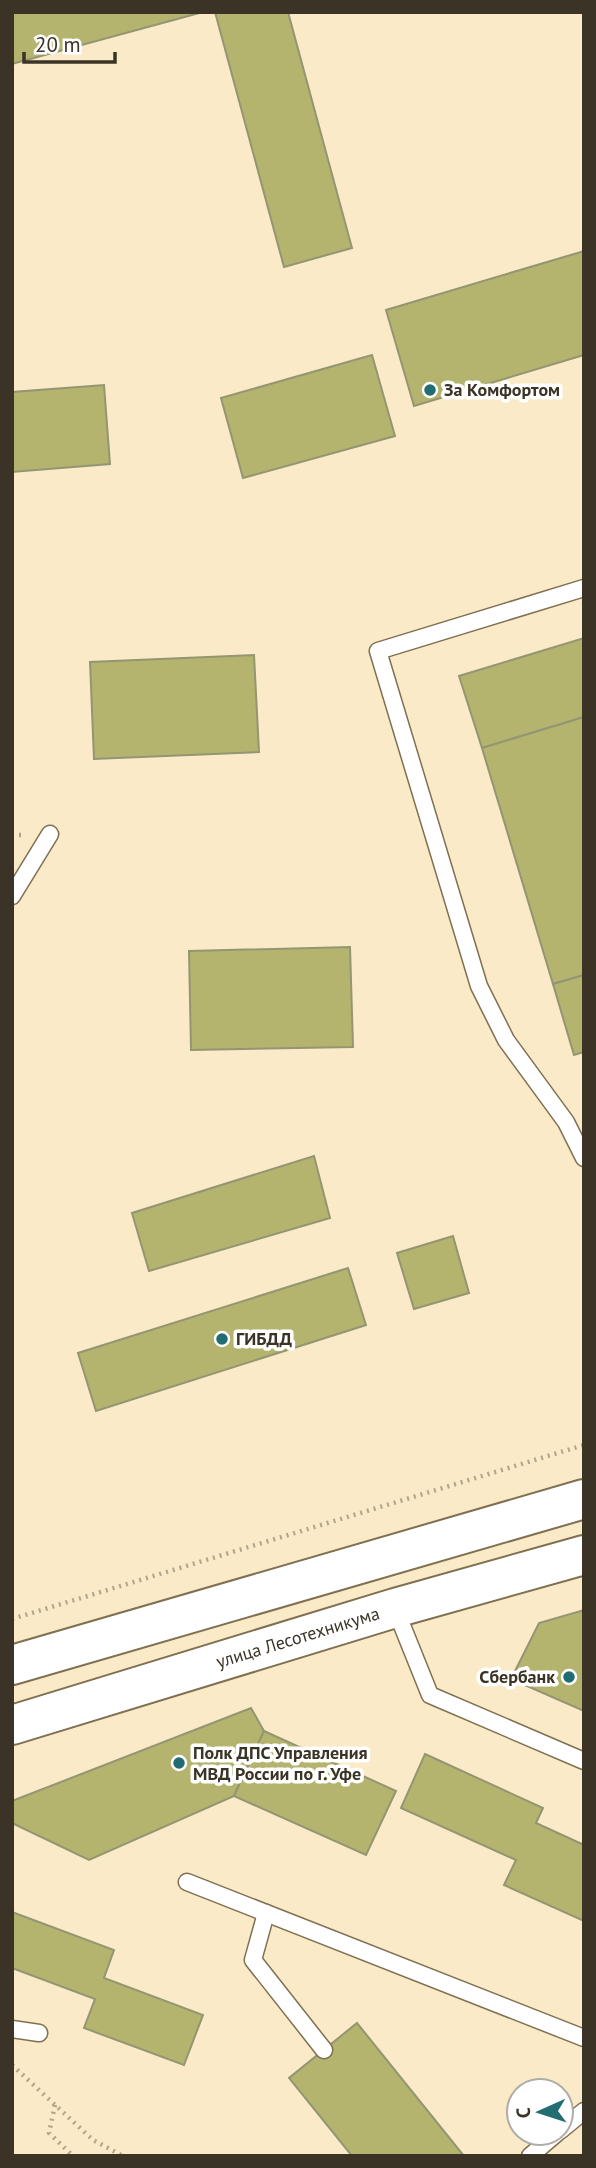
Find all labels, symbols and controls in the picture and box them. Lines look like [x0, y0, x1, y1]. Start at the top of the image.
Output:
scale bar [24, 21, 116, 65]
text: 20 m [35, 31, 81, 58]
place label: За Комфортом [444, 378, 560, 401]
marker: За Комфортом [422, 382, 438, 398]
place label: ГИБДД [236, 1327, 292, 1350]
marker: ГИБДД [214, 1331, 230, 1347]
street label: улица Лесотехникума [213, 1601, 382, 1673]
place label: Сбербанк [479, 1665, 555, 1688]
marker: Сбербанк [561, 1669, 577, 1685]
place label: Полк ДПС Управления МВД России по г. Уфе [193, 1741, 368, 1785]
marker: Полк ДПС Управления МВД России по г. Уфе [171, 1755, 187, 1771]
north arrow [505, 2077, 575, 2147]
text: С [511, 2107, 535, 2119]

